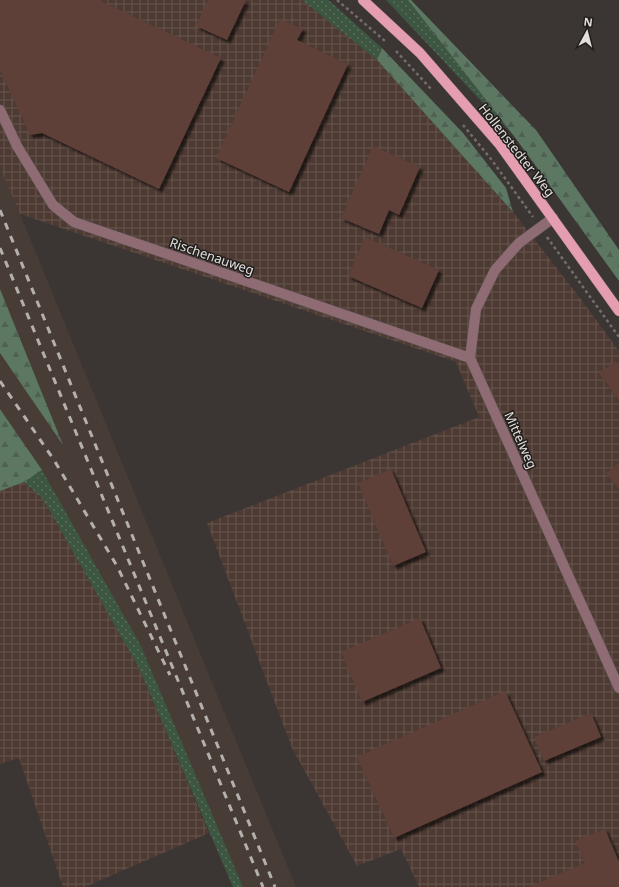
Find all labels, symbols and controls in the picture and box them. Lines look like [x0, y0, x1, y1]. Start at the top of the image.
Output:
north arrow [567, 12, 607, 52]
text: N [583, 14, 594, 30]
street label: Hollenstedter Weg [475, 100, 559, 200]
street label: Rischenauweg [167, 233, 257, 279]
street label: Mittelweg [500, 409, 542, 471]

